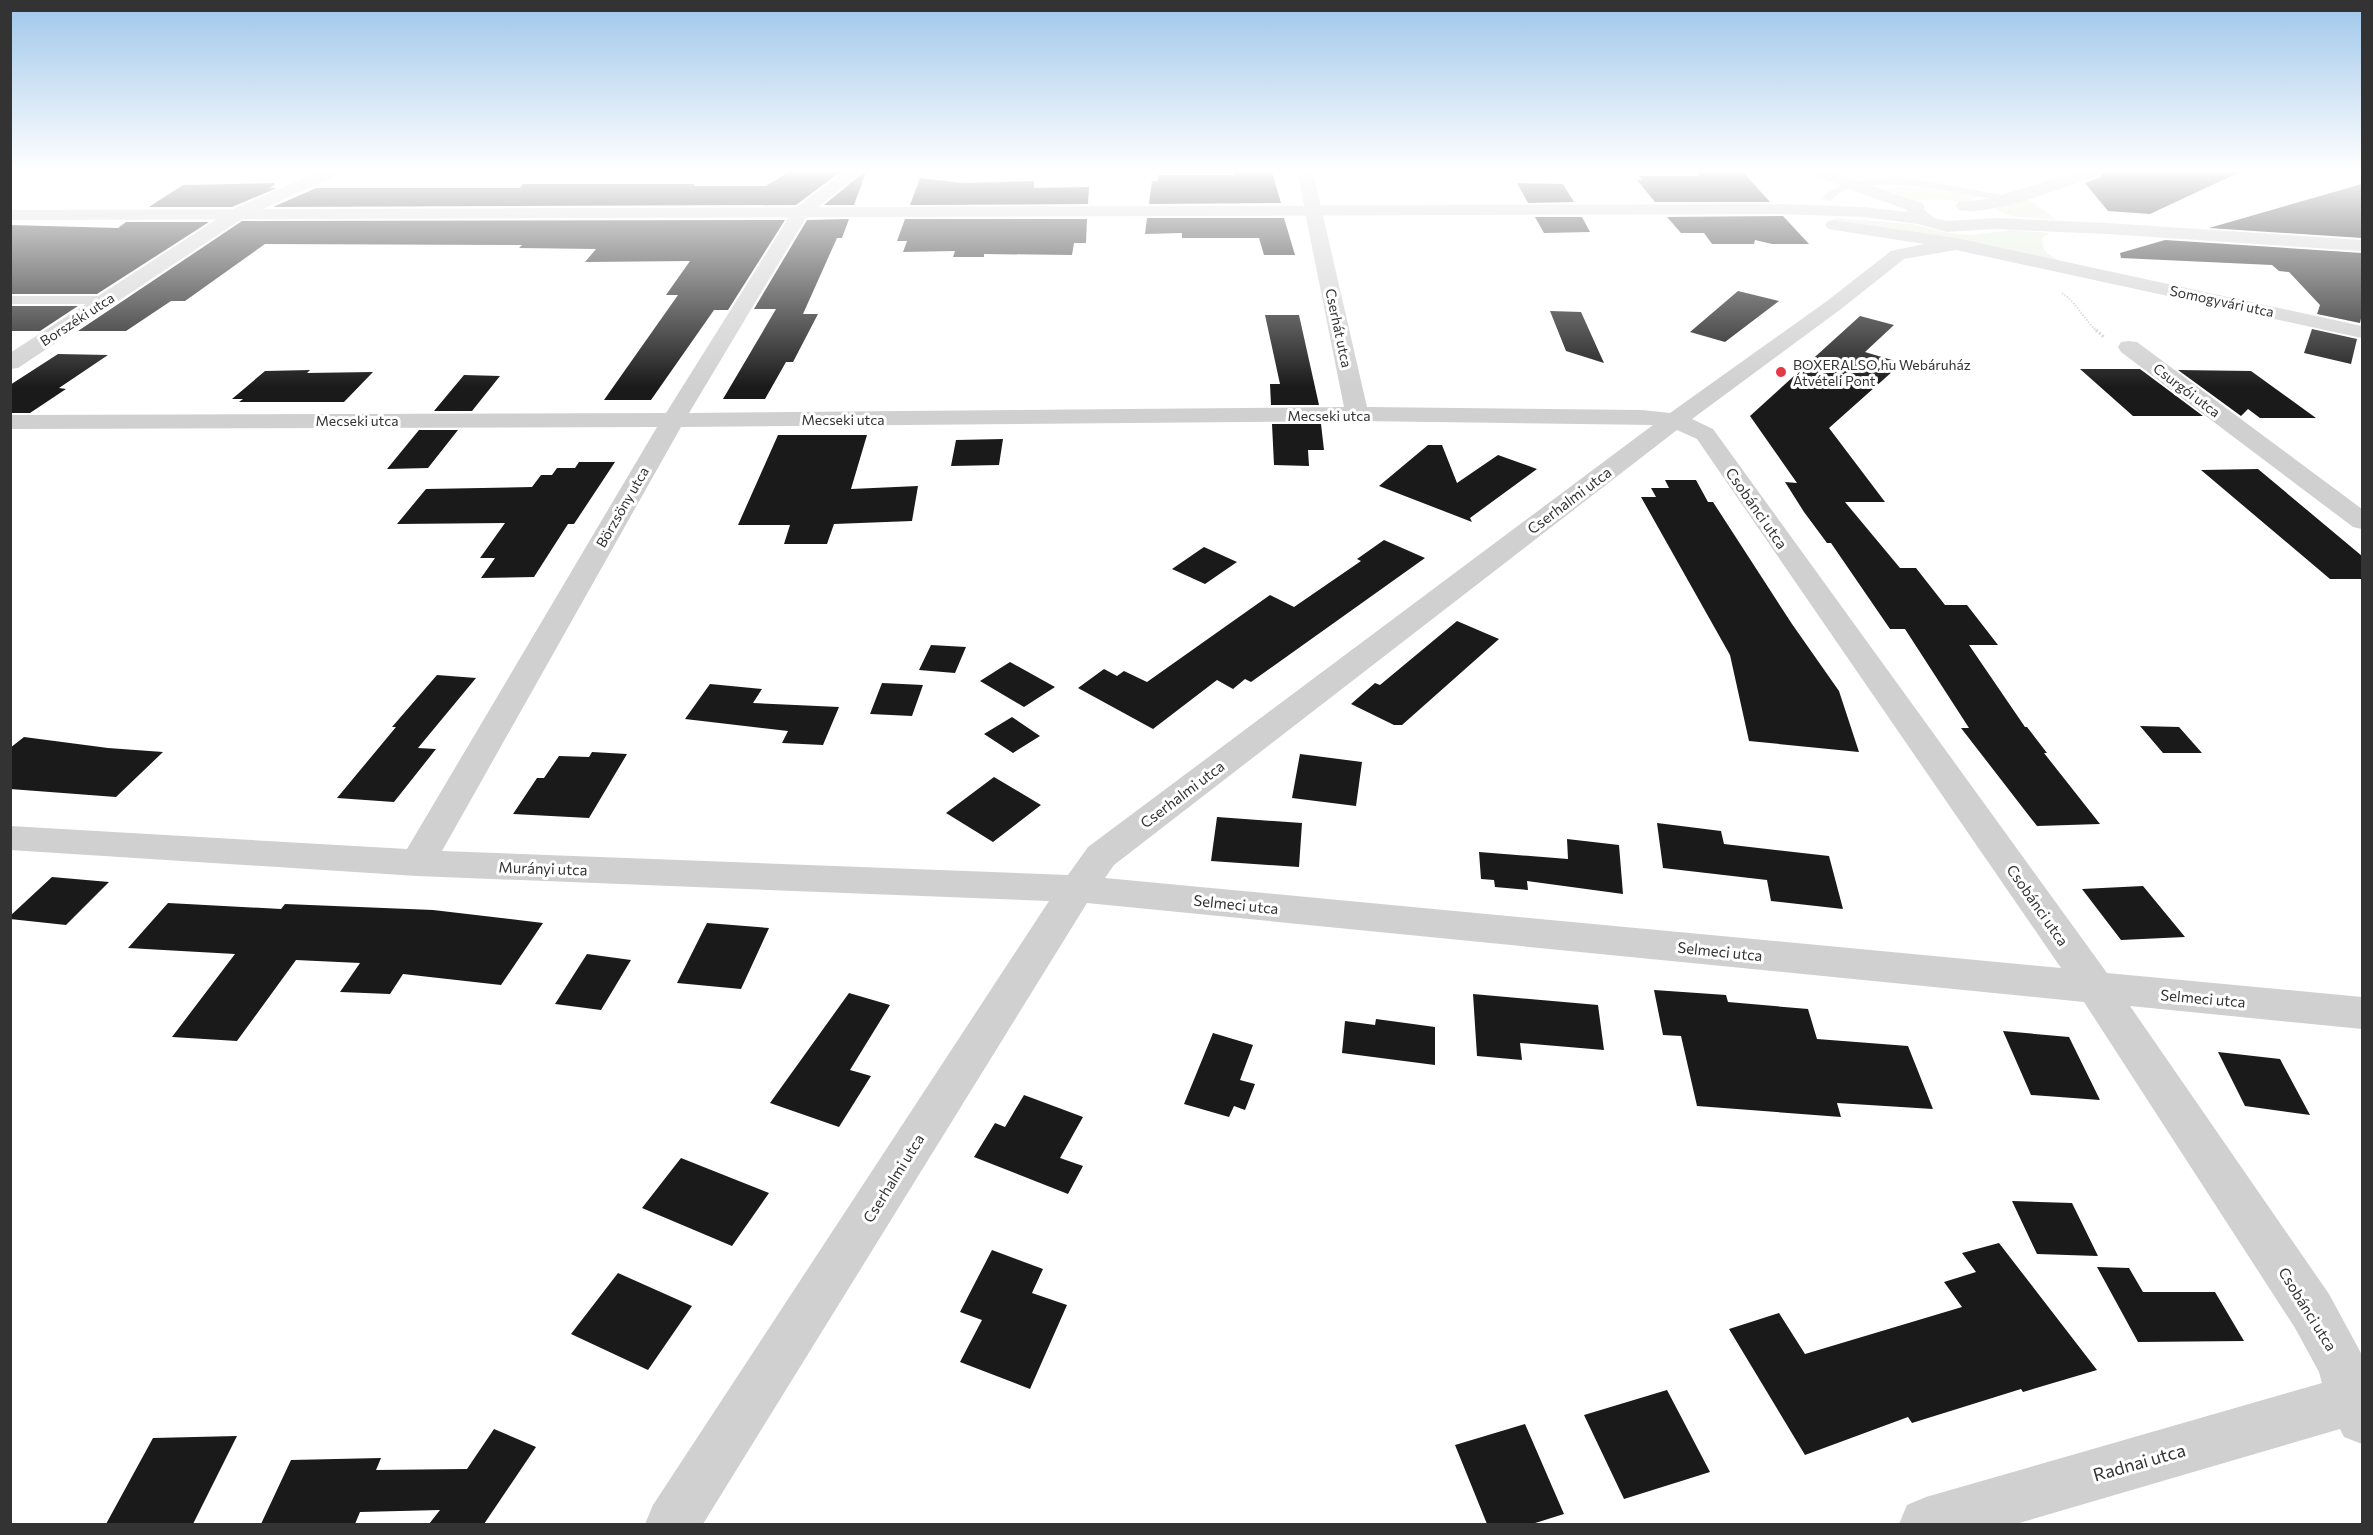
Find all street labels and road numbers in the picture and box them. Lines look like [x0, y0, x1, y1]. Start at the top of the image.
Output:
street label: Somogyvári utca [2168, 282, 2276, 320]
street label: Cserhát utca [1322, 287, 1356, 369]
street label: Borszéki utca [37, 289, 117, 349]
street label: Csurgói utca [2150, 359, 2224, 421]
street label: Mecseki utca [1288, 407, 1371, 424]
street label: Mecseki utca [802, 411, 885, 428]
street label: Mecseki utca [316, 412, 399, 429]
street label: Cserhalmi utca [1523, 462, 1615, 538]
street label: Börzsöny utca [592, 464, 652, 550]
street label: Csobánci utca [1722, 464, 1792, 552]
street label: Cserhalmi utca [1136, 756, 1228, 832]
street label: Murányi utca [498, 857, 588, 879]
street label: Csobánci utca [2003, 861, 2073, 949]
street label: Selmeci utca [1193, 891, 1279, 917]
street label: Selmeci utca [1677, 938, 1763, 964]
street label: Selmeci utca [2160, 985, 2246, 1011]
street label: Cserhalmi utca [859, 1131, 927, 1225]
street label: Csobánci utca [2275, 1264, 2341, 1354]
street label: Radnai utca [2090, 1438, 2188, 1486]

